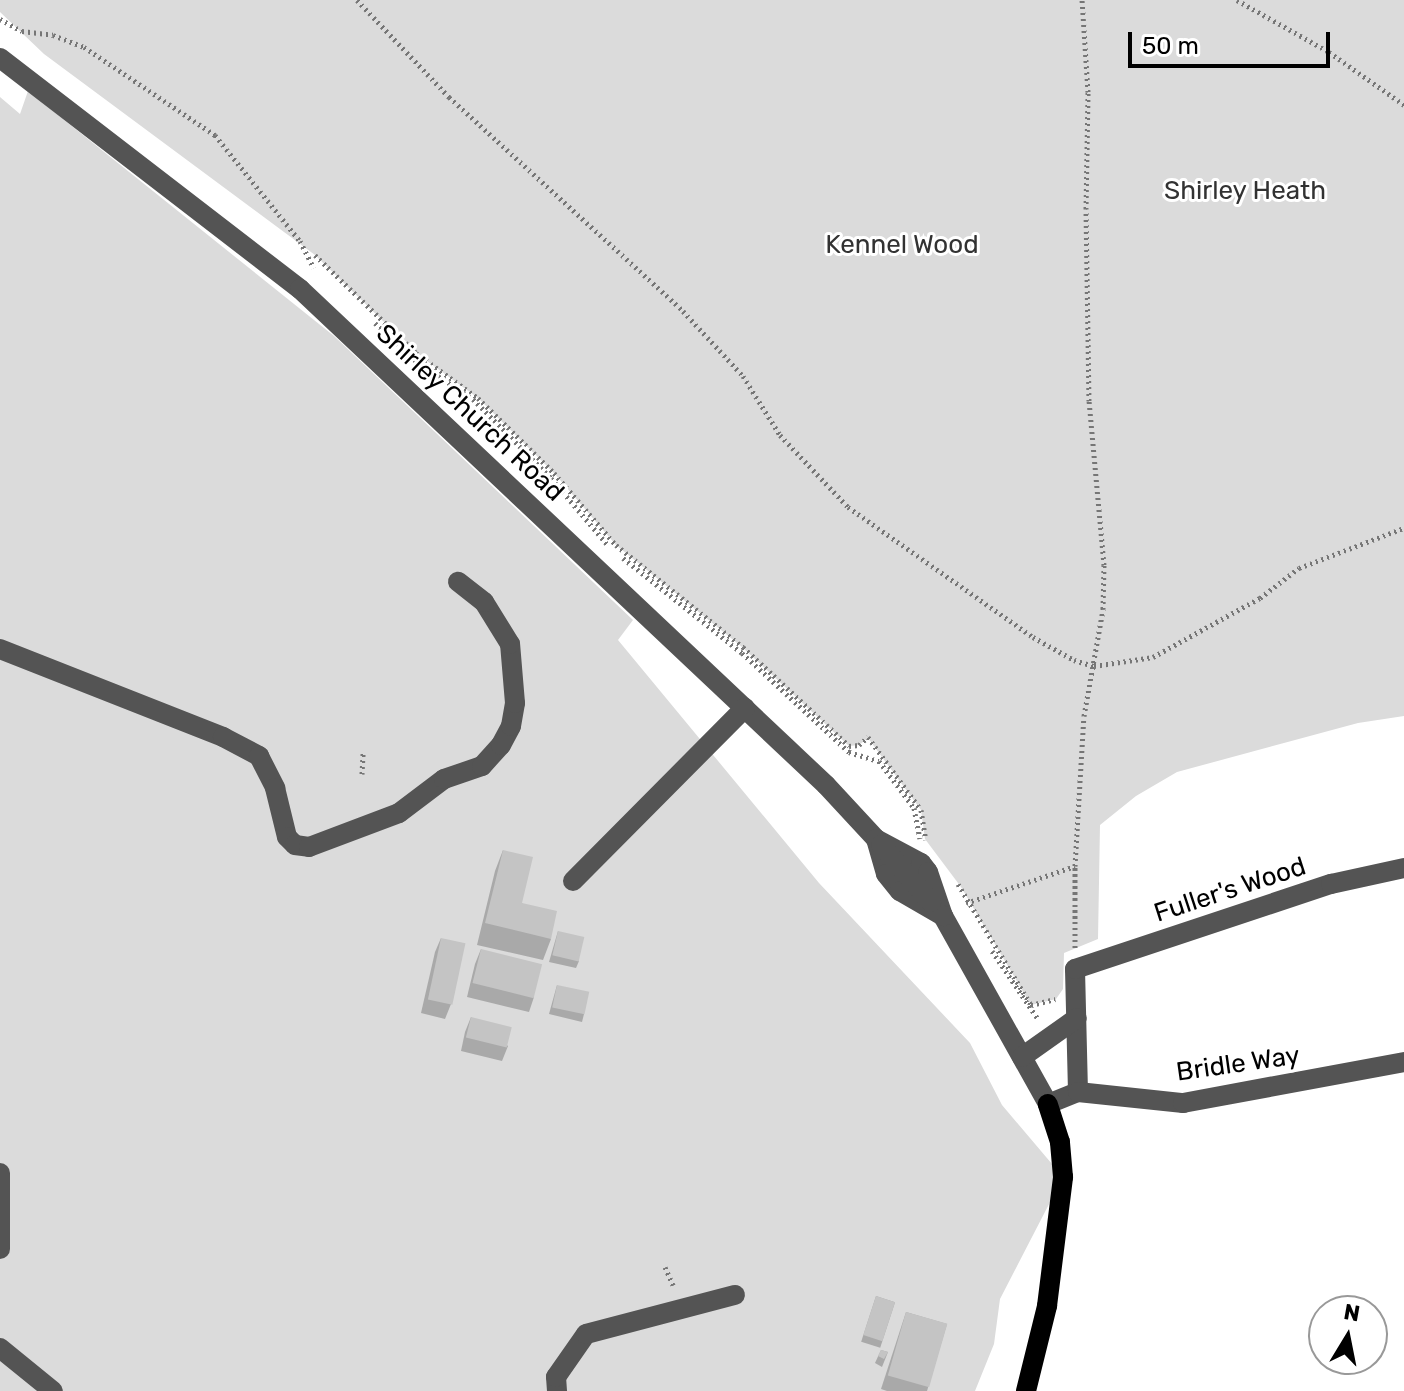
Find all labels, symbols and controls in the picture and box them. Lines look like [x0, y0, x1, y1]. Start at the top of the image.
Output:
scale bar [1132, 16, 1334, 66]
text: 50 m [1142, 32, 1199, 60]
park label: Shirley Heath [1164, 175, 1326, 207]
park label: Kennel Wood [825, 229, 979, 261]
street label: Shirley Church Road [369, 318, 571, 508]
street label: Fuller's Wood [1150, 851, 1310, 929]
street label: Bridle Way [1174, 1040, 1302, 1088]
north arrow [1308, 1295, 1388, 1375]
text: N [1342, 1298, 1362, 1328]

